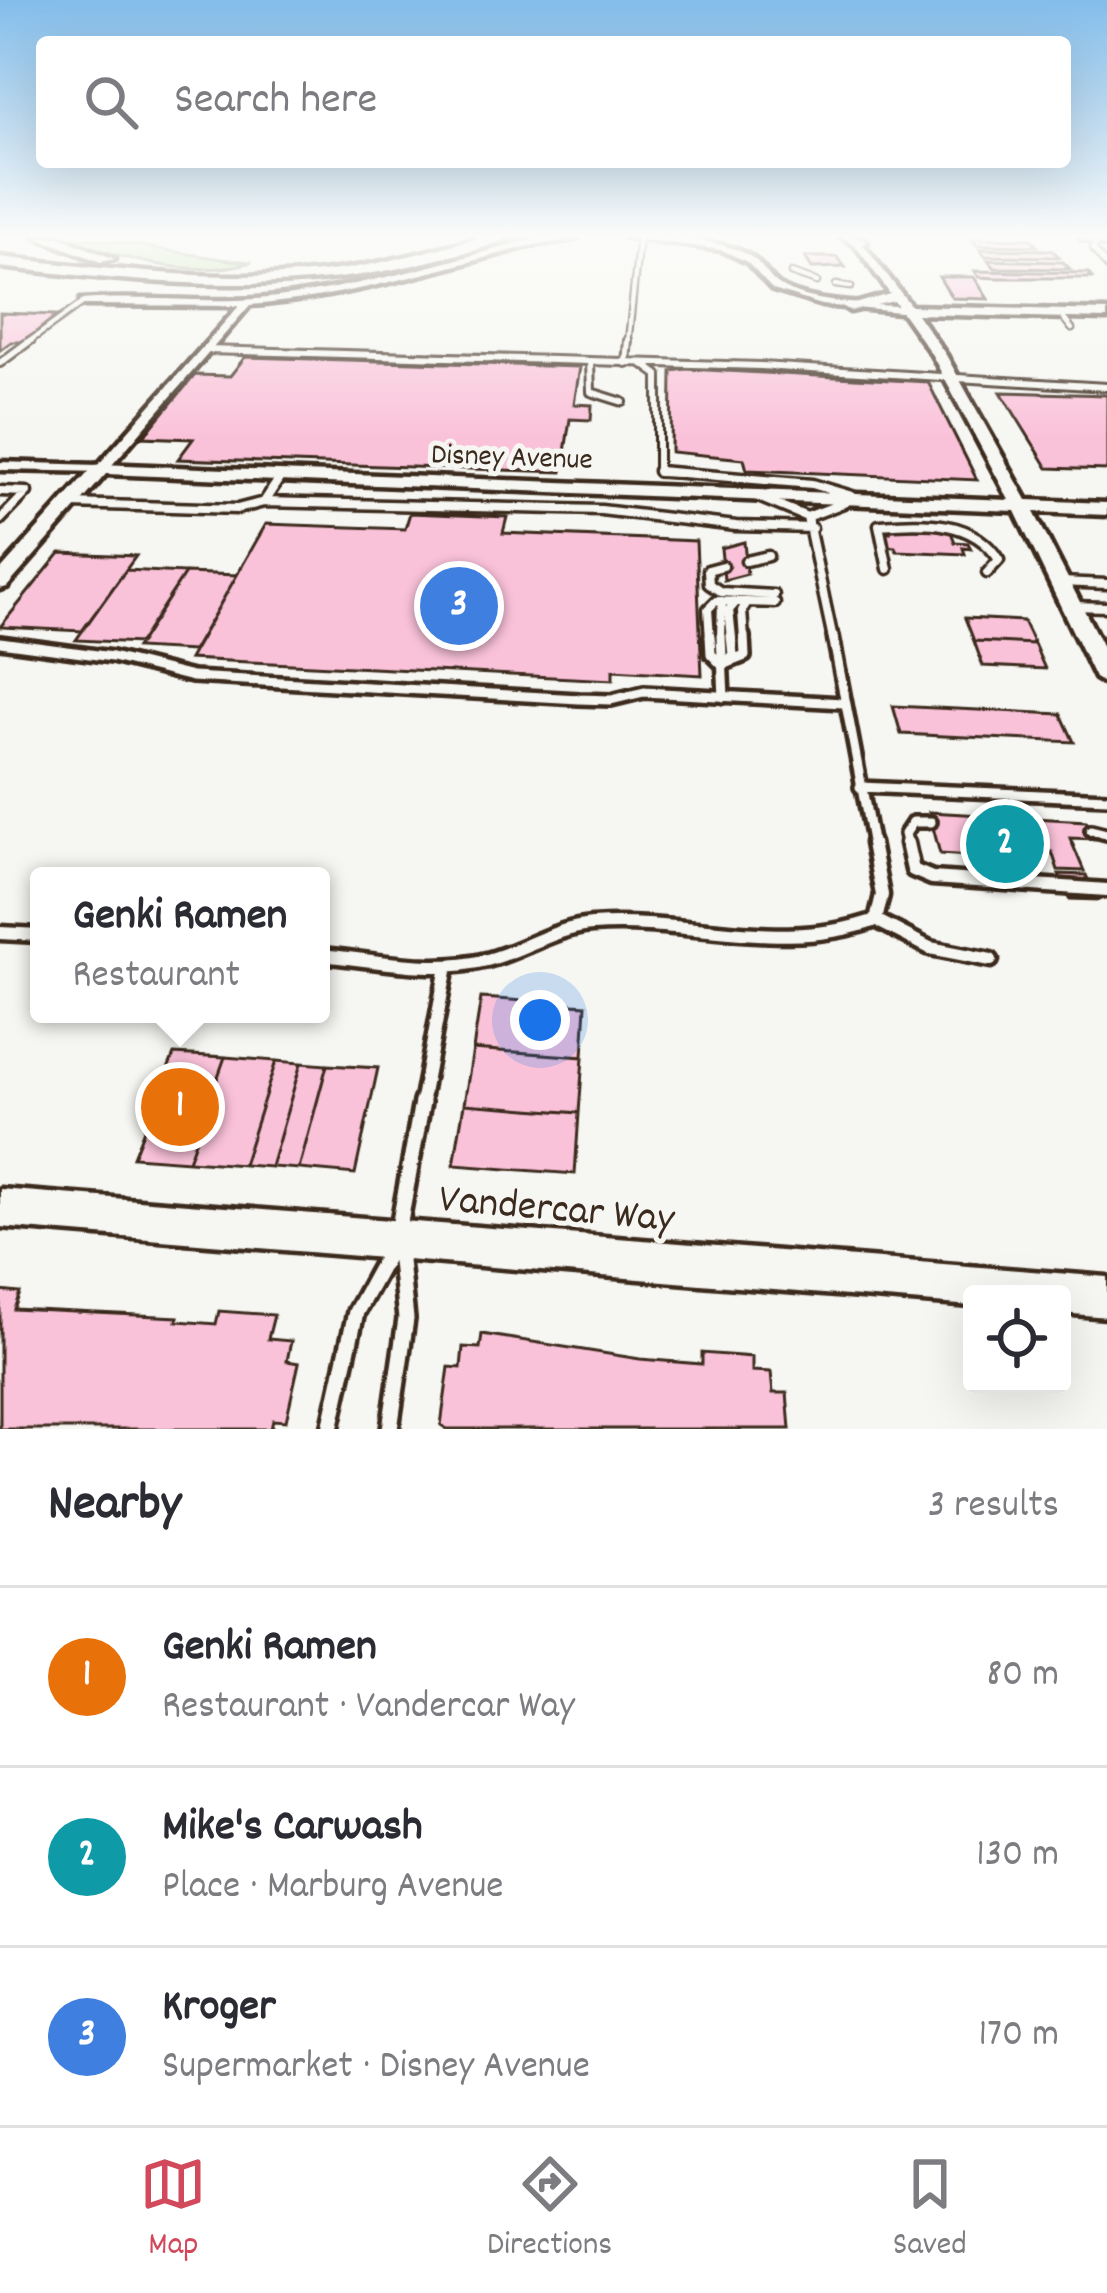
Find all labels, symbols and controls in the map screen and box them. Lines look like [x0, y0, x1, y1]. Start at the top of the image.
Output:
search box [36, 36, 1071, 168]
icon: search [78, 69, 144, 135]
text: Search here [174, 70, 377, 134]
street label: Disney Avenue [430, 435, 593, 484]
pin: 3 [420, 561, 498, 651]
pin: 2 [966, 799, 1044, 889]
popup [30, 867, 330, 1023]
text: Genki Ramen [73, 886, 287, 950]
text: Restaurant [73, 950, 240, 1005]
your location [510, 990, 570, 1050]
pin: 1 [141, 1062, 219, 1152]
street label: Vandercar Way [436, 1172, 677, 1252]
map controls [963, 1285, 1071, 1393]
button: locate [963, 1285, 1071, 1393]
text: Nearby [48, 1471, 181, 1543]
text: 3 results [928, 1480, 1059, 1535]
text: Genki Ramen [162, 1617, 377, 1681]
text: 1 [83, 1649, 91, 1704]
text: 80 m [986, 1649, 1059, 1704]
text: Restaurant · Vandercar Way [162, 1681, 575, 1736]
text: Mike's Carwash [162, 1797, 423, 1861]
text: 2 [78, 1829, 96, 1884]
text: 130 m [976, 1829, 1059, 1884]
text: Place · Marburg Avenue [162, 1861, 503, 1916]
text: Kroger [162, 1977, 276, 2041]
text: 3 [78, 2009, 96, 2064]
text: 170 m [979, 2009, 1059, 2064]
text: Supermarket · Disney Avenue [162, 2041, 590, 2096]
tab: Map [140, 2151, 206, 2270]
tab: Directions [487, 2151, 612, 2270]
tab: Saved [893, 2151, 967, 2270]

